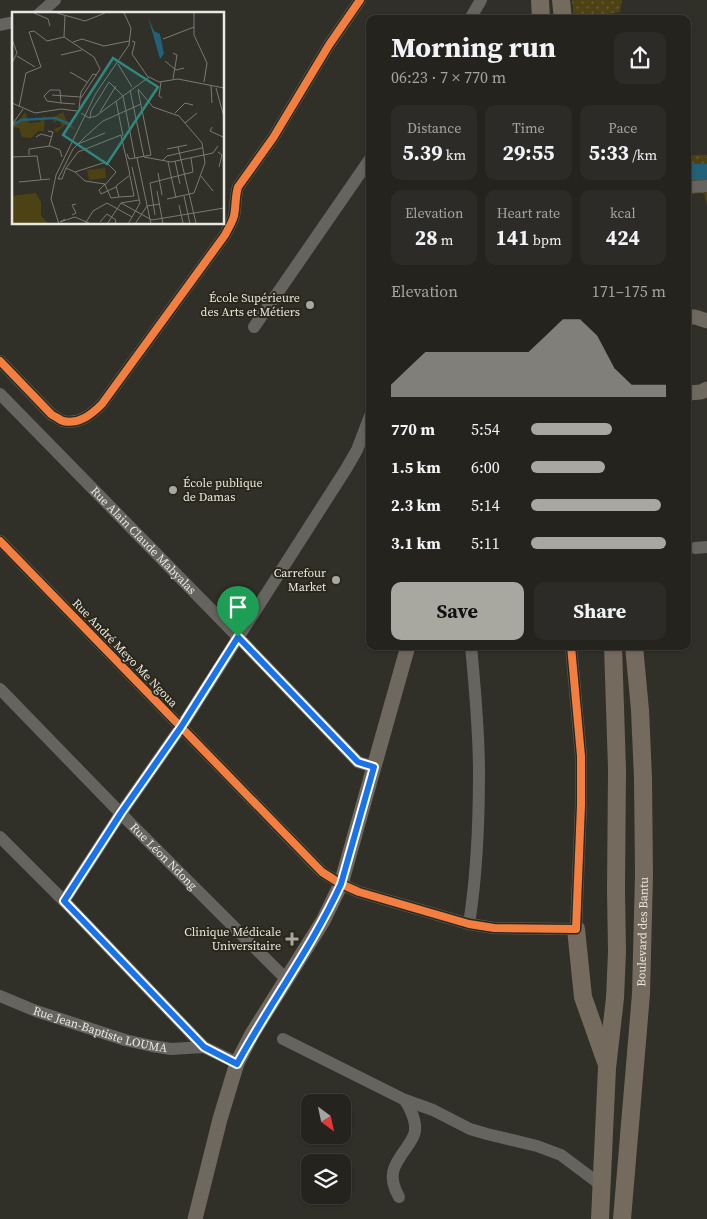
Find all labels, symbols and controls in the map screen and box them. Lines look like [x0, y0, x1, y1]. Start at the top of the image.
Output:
inset map [12, 12, 225, 225]
text: Morning run [391, 28, 556, 66]
button: share [614, 32, 666, 84]
text: 06:23 · 7 × 770 m [391, 66, 506, 88]
text: Distance [407, 118, 461, 138]
text: Time [512, 118, 545, 138]
text: Pace [608, 118, 638, 138]
text: 5.39 [402, 138, 443, 167]
text: 29:55 [503, 138, 554, 167]
text: 5:33 [589, 138, 629, 167]
text: km [443, 145, 466, 165]
text: /km [629, 145, 657, 165]
text: Elevation [405, 203, 463, 223]
text: Heart rate [497, 203, 560, 223]
text: kcal [610, 203, 636, 223]
text: 28 [415, 223, 438, 252]
text: 141 [495, 223, 530, 252]
text: 424 [606, 223, 640, 252]
text: m [438, 230, 453, 250]
text: bpm [530, 230, 562, 250]
text: Elevation [391, 280, 458, 302]
text: 171–175 m [592, 280, 666, 302]
place label: École Supérieure des Arts et Métiers [201, 290, 300, 320]
marker: École Supérieure des Arts et Métiers [304, 299, 316, 311]
text: 770 m [391, 418, 435, 440]
text: 5:54 [471, 418, 500, 440]
text: 1.5 km [391, 456, 441, 478]
text: 6:00 [471, 456, 500, 478]
place label: École publique de Damas [183, 475, 263, 505]
street label: Rue Alain Claude Mabyalas [87, 483, 200, 598]
marker: École publique de Damas [167, 484, 179, 496]
text: 2.3 km [391, 494, 441, 516]
text: 5:14 [471, 494, 500, 516]
text: 3.1 km [391, 532, 441, 554]
text: 5:11 [471, 532, 500, 554]
place label: Carrefour Market [274, 565, 326, 595]
marker: Carrefour Market [330, 574, 342, 586]
button: Save [391, 582, 524, 640]
button: Share [534, 582, 666, 640]
pin [217, 586, 259, 637]
icon: arrive [224, 593, 252, 621]
street label: Rue André Meyo Me Ngoua [69, 595, 182, 711]
street label: Rue Léon Ndong [126, 819, 201, 894]
street label: Boulevard des Bantu [633, 877, 652, 987]
place label: Clinique Médicale Universitaire [184, 924, 281, 954]
marker: Clinique Médicale Universitaire [285, 932, 299, 946]
street label: Rue Jean-Baptiste LOUMA [31, 1003, 168, 1056]
north arrow [301, 1094, 351, 1144]
map controls [301, 1094, 351, 1204]
button: layers [301, 1154, 351, 1204]

